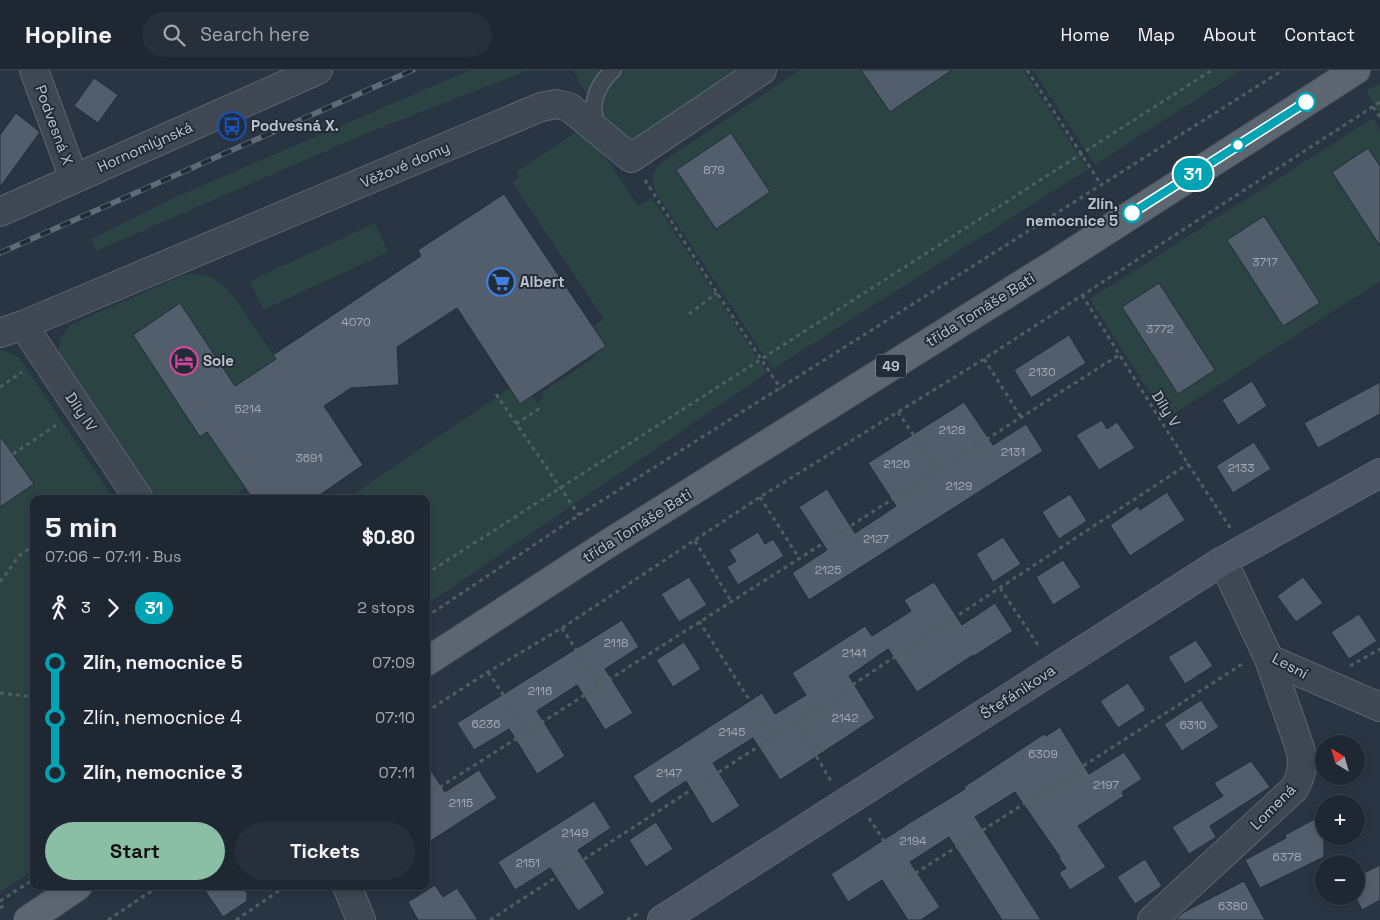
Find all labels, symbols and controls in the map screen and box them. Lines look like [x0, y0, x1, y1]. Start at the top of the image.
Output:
search box [142, 12, 492, 57]
text: Hopline [25, 19, 112, 50]
icon: search [160, 21, 188, 49]
text: Search here [200, 22, 310, 47]
text: Home [1061, 23, 1110, 46]
text: Map [1138, 23, 1175, 46]
text: About [1203, 23, 1257, 46]
text: Contact [1285, 23, 1355, 46]
street label: Podvesná X [31, 82, 78, 168]
unlabelled marker [1296, 92, 1316, 112]
bus stop icon: Podvesná X. [217, 111, 247, 141]
place label: Podvesná X. [251, 116, 339, 135]
street label: Hornomlýnská [94, 117, 196, 176]
street label: Věžové domy [357, 137, 452, 192]
unlabelled marker [1231, 138, 1245, 152]
line badge: 31 [1170, 158, 1216, 190]
house number: 879 [703, 162, 725, 178]
text: 31 [1184, 162, 1202, 185]
place label: Zlín, nemocnice 5 [1026, 194, 1118, 230]
marker: Zlín, nemocnice 5 [1122, 203, 1142, 223]
house number: 3717 [1252, 254, 1278, 270]
supermarket icon: Albert [486, 267, 516, 297]
street label: třída Tomáše Bati [922, 268, 1038, 351]
place label: Albert [520, 272, 565, 291]
house number: 4070 [341, 314, 371, 330]
house number: 3772 [1146, 321, 1174, 337]
hotel icon: Sole [169, 346, 199, 376]
place label: Sole [203, 351, 234, 370]
road number: 49 [876, 354, 906, 378]
house number: 2130 [1028, 364, 1056, 380]
street label: Díly V [1148, 387, 1185, 430]
street label: Díly IV [61, 388, 101, 435]
house number: 5214 [235, 401, 262, 417]
house number: 2128 [939, 422, 965, 438]
house number: 2131 [1001, 444, 1025, 460]
house number: 3691 [296, 450, 322, 466]
house number: 2126 [884, 456, 910, 472]
house number: 2133 [1228, 460, 1254, 476]
house number: 2129 [946, 478, 972, 494]
street label: třída Tomáše Bati [579, 484, 695, 567]
text: 5 min [45, 509, 118, 545]
text: $0.80 [362, 525, 415, 550]
house number: 2127 [863, 531, 889, 547]
text: 07:06 – 07:11 · Bus [45, 546, 182, 567]
house number: 2125 [815, 562, 841, 578]
icon: walk [45, 594, 73, 622]
icon: forward [99, 594, 127, 622]
text: 31 [145, 596, 163, 619]
text: 3 [81, 597, 91, 618]
text: 2 stops [357, 597, 415, 618]
house number: 2118 [604, 635, 628, 651]
house number: 2141 [842, 645, 866, 661]
street label: Lesní [1269, 648, 1312, 683]
text: Zlín, nemocnice 5 [83, 650, 242, 675]
text: 07:09 [372, 652, 415, 673]
street label: Štefánikova [977, 660, 1059, 723]
house number: 2116 [528, 683, 552, 699]
text: Zlín, nemocnice 4 [83, 705, 242, 730]
text: 07:10 [375, 707, 415, 728]
house number: 2142 [832, 710, 859, 726]
house number: 6236 [471, 716, 501, 732]
house number: 6310 [1179, 717, 1207, 733]
house number: 2145 [719, 724, 745, 740]
north arrow [1315, 735, 1365, 785]
map controls [1315, 735, 1365, 905]
house number: 6309 [1028, 746, 1058, 762]
text: Zlín, nemocnice 3 [83, 760, 243, 785]
text: 07:11 [379, 762, 415, 783]
house number: 2147 [656, 765, 682, 781]
house number: 2197 [1093, 777, 1119, 793]
street label: Lomená [1246, 780, 1300, 834]
house number: 2115 [449, 795, 473, 811]
button: + [1315, 795, 1365, 845]
button: Start [45, 822, 225, 880]
button: Tickets [235, 822, 415, 880]
house number: 2149 [561, 825, 589, 841]
house number: 2194 [899, 833, 927, 849]
house number: 6378 [1273, 849, 1301, 865]
house number: 2151 [516, 855, 540, 871]
button: − [1315, 855, 1365, 905]
house number: 6380 [1218, 898, 1248, 914]

